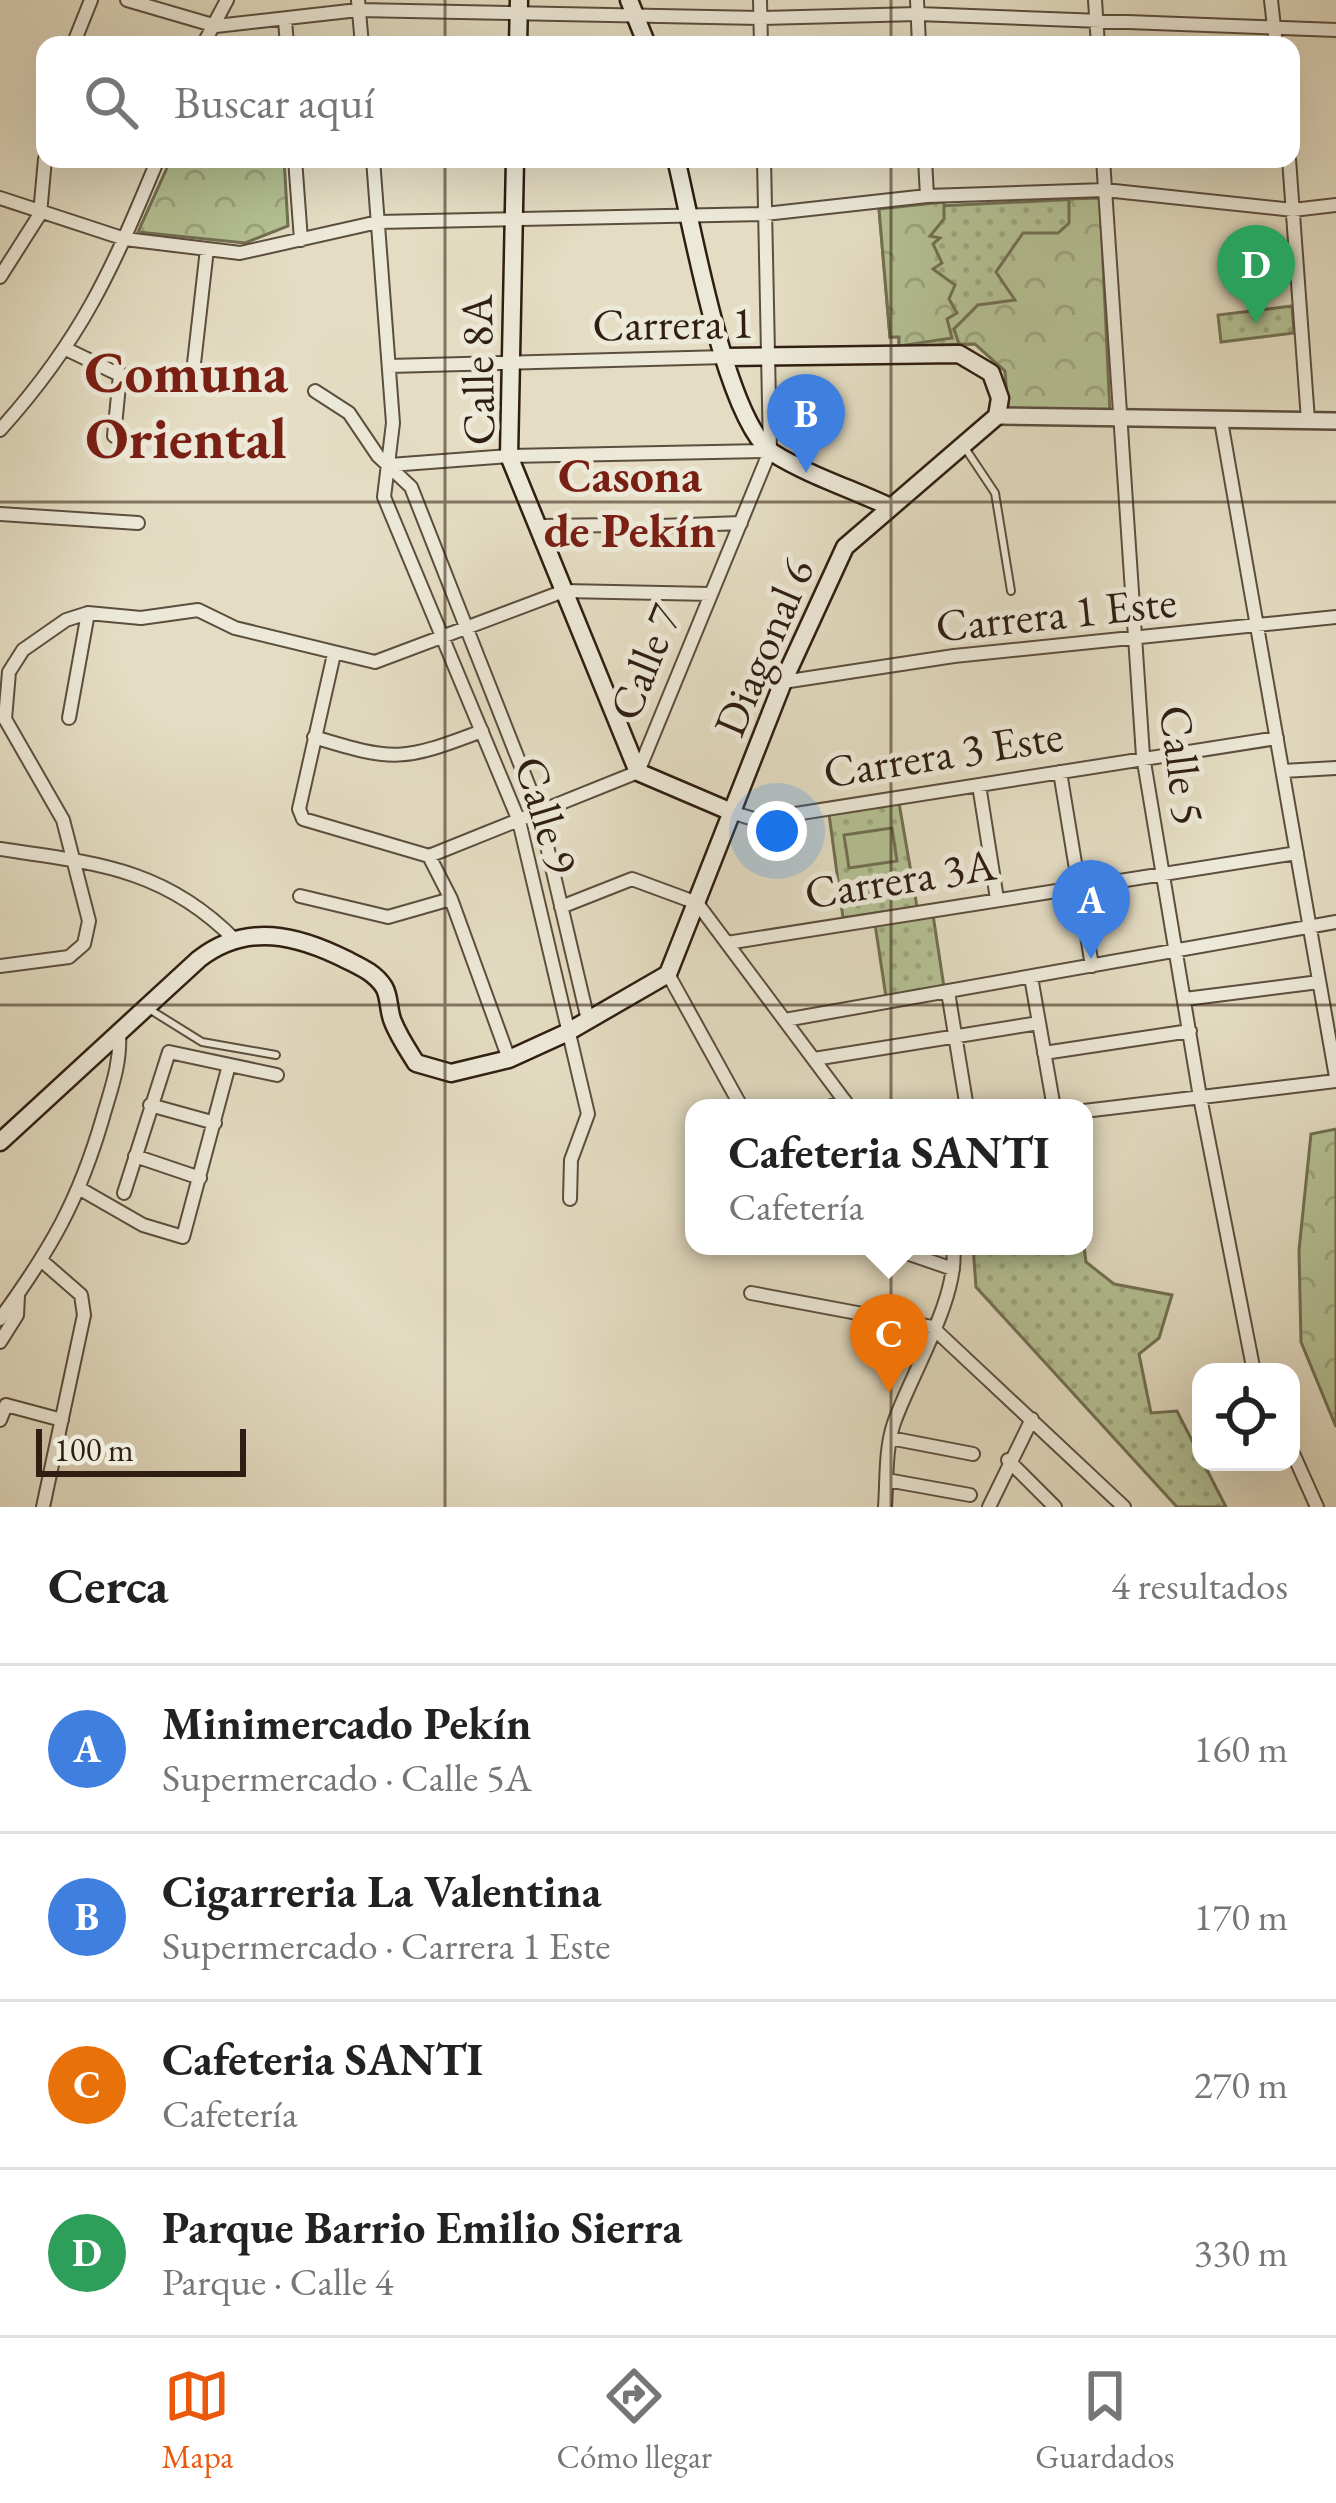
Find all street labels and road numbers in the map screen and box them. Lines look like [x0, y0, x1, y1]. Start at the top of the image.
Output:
street label: Calle 8A [447, 293, 507, 446]
street label: Carrera 1 [592, 293, 754, 353]
street label: Diagonal 6 [700, 549, 826, 745]
street label: Carrera 1 Este [933, 572, 1179, 654]
street label: Calle 7 [595, 595, 693, 728]
street label: Calle 5 [1147, 702, 1219, 828]
street label: Carrera 3 Este [819, 705, 1067, 801]
street label: Calle 9 [502, 749, 592, 881]
street label: Carrera 3A [801, 834, 1000, 922]

